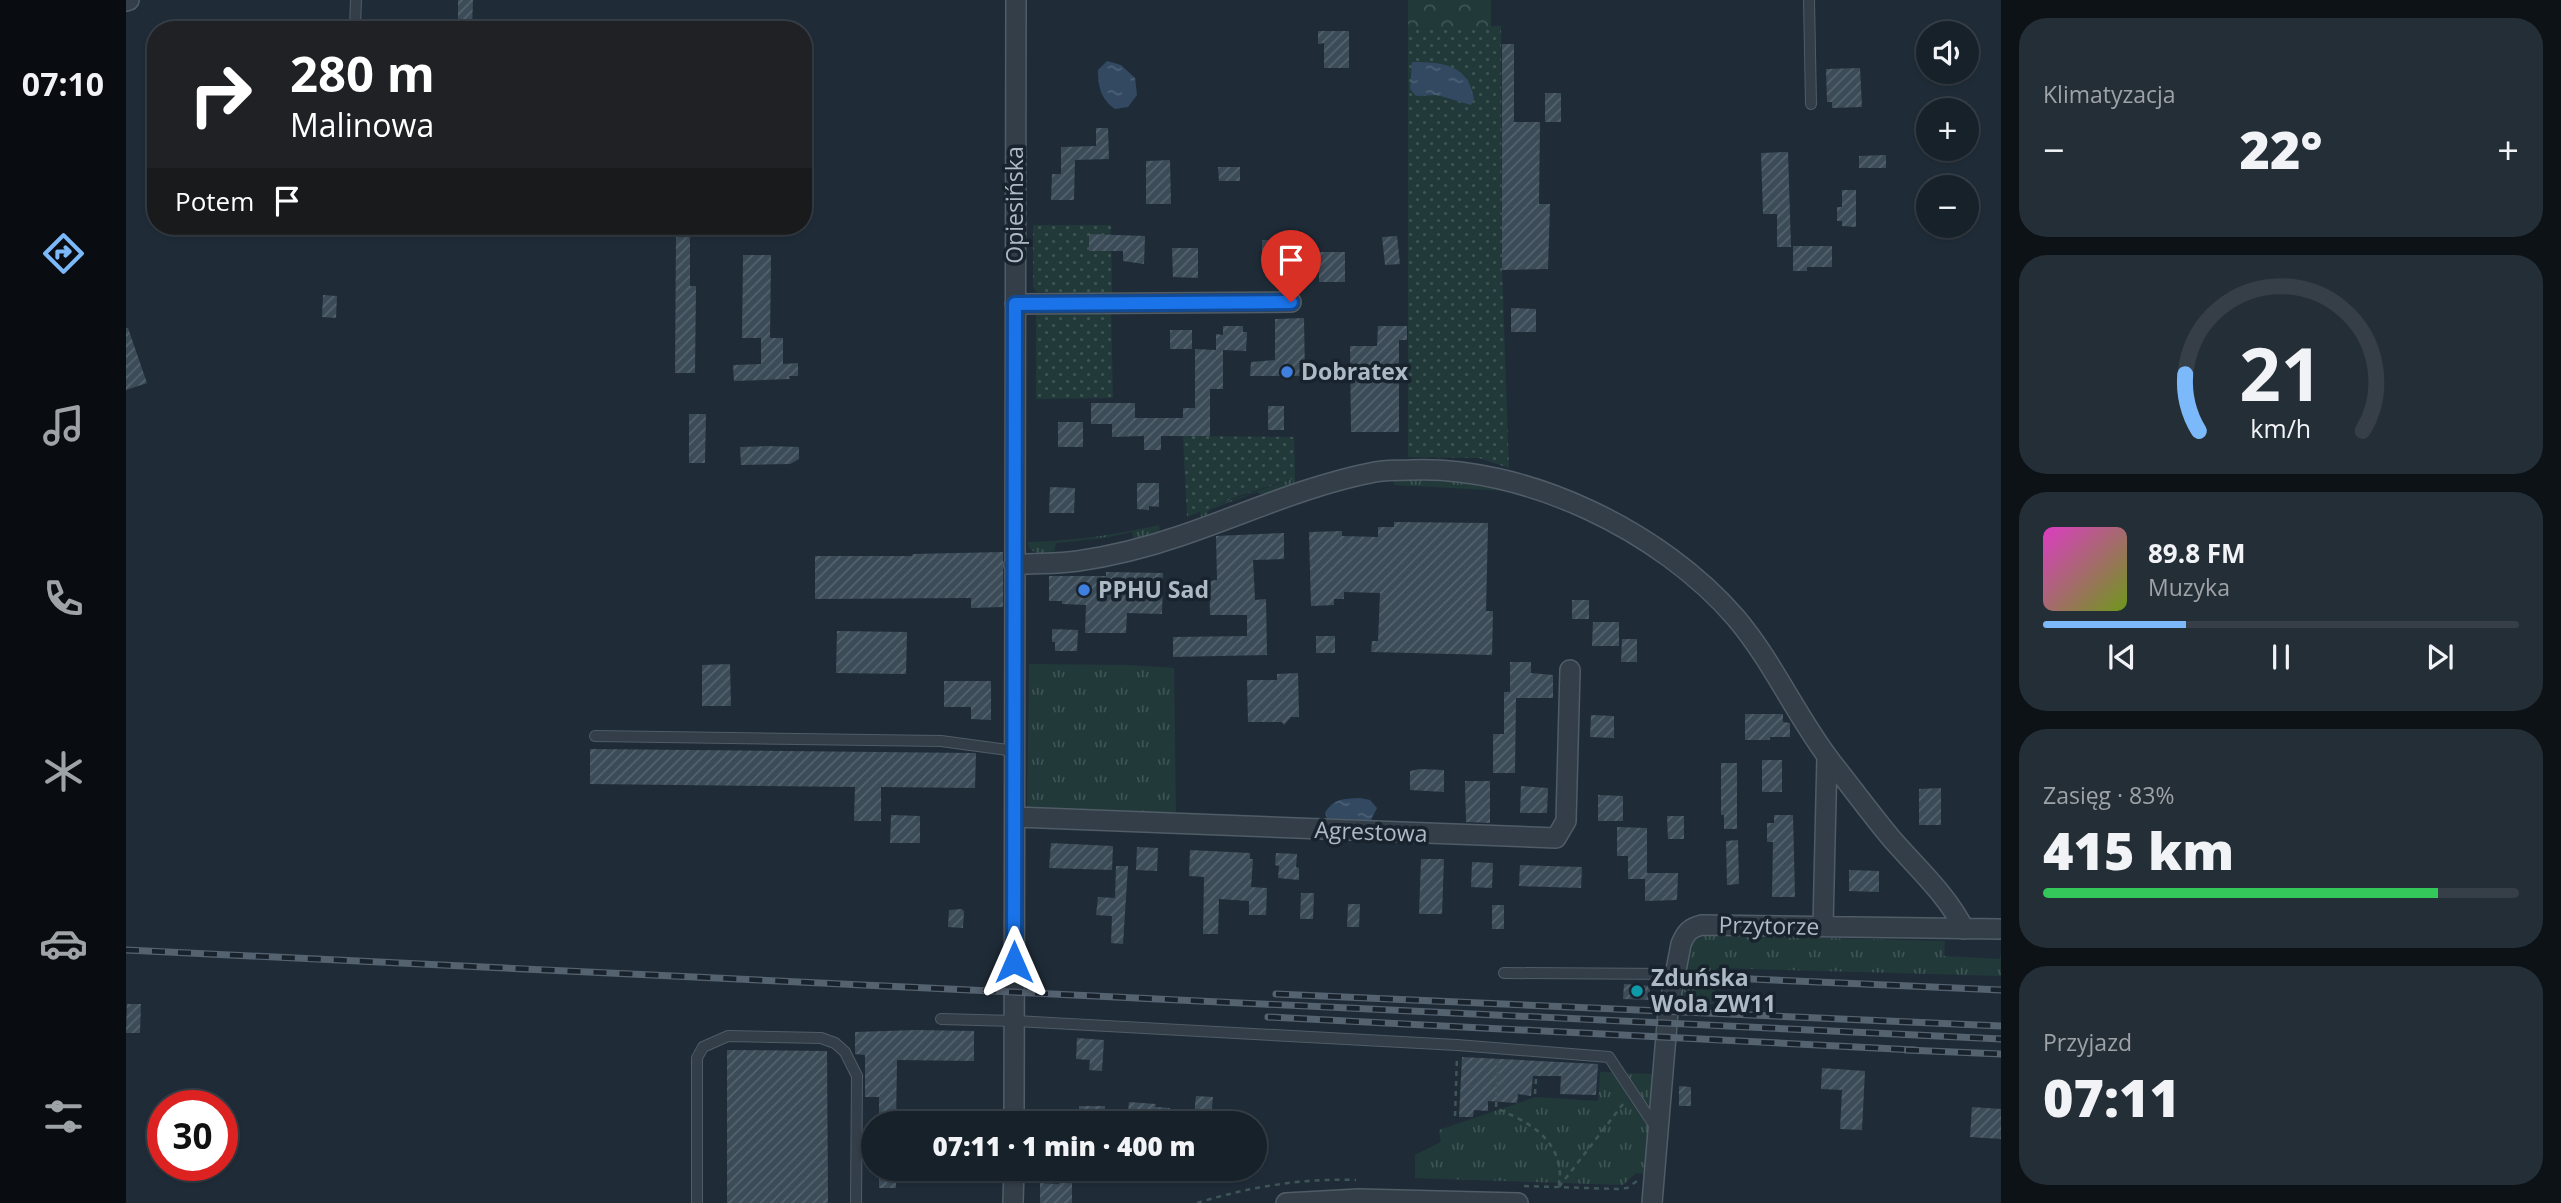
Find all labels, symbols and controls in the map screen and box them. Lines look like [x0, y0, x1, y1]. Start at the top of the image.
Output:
map controls [1916, 21, 1979, 238]
button: sound [1916, 21, 1979, 84]
text: 280 m [290, 40, 435, 106]
icon: right [175, 49, 266, 140]
text: 07:10 [22, 62, 104, 105]
text: Klimatyzacja [2043, 78, 2176, 110]
button: + [1916, 98, 1979, 161]
text: Malinowa [290, 103, 434, 146]
text: 22° [2240, 113, 2322, 184]
text: − [2043, 123, 2065, 175]
text: + [2497, 123, 2519, 175]
street label: Opiesińska [998, 146, 1030, 264]
button: − [1916, 175, 1979, 238]
icon: arrive [268, 182, 306, 220]
text: Potem [175, 183, 254, 219]
icon: directions [39, 229, 88, 278]
pin [1261, 230, 1321, 302]
icon: arrive [1272, 241, 1310, 279]
text: 21 [2239, 323, 2323, 422]
place label: Dobratex [1301, 355, 1409, 387]
marker: Dobratex [1279, 364, 1295, 380]
icon: music [39, 401, 88, 450]
text: km/h [2251, 410, 2311, 444]
text: 89.8 FM [2148, 535, 2246, 571]
text: Muzyka [2148, 571, 2230, 603]
place label: PPHU Sad [1098, 573, 1209, 605]
icon: phone [39, 574, 88, 623]
marker: PPHU Sad [1076, 582, 1092, 598]
icon: previous [2103, 638, 2141, 676]
icon: pause [2262, 638, 2300, 676]
icon: next [2421, 638, 2459, 676]
icon: climate [39, 747, 88, 796]
text: Zasięg · 83% [2043, 779, 2174, 811]
street label: Agrestowa [1314, 813, 1428, 849]
text: 415 km [2043, 814, 2234, 885]
street label: Przytorze [1718, 908, 1820, 942]
icon: car [39, 919, 88, 968]
position arrow [977, 925, 1051, 999]
place label: Zduńska Wola ZW11 [1651, 961, 1776, 1019]
marker: Zduńska Wola ZW11 [1629, 983, 1645, 999]
text: Przyjazd [2043, 1026, 2132, 1058]
text: 07:11 [2043, 1061, 2180, 1132]
speed limit sign: 30 [147, 1090, 238, 1181]
icon: filters [39, 1092, 88, 1141]
text: 07:11 · 1 min · 400 m [933, 1128, 1195, 1164]

